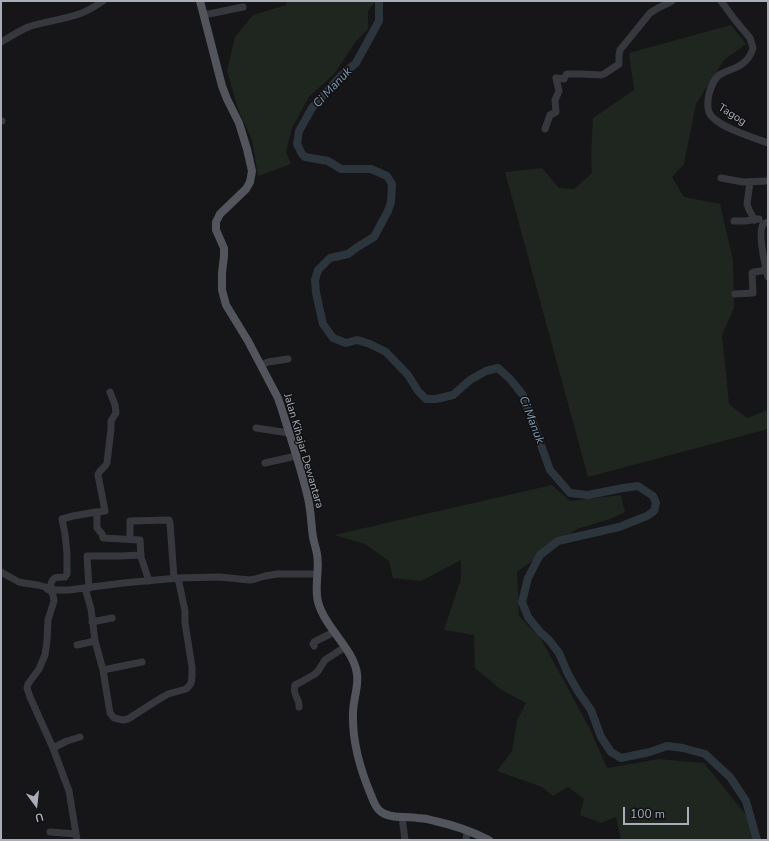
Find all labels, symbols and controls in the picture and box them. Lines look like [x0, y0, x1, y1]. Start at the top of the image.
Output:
water label: Ci Manuk [311, 65, 355, 111]
street label: Tagog [716, 101, 748, 129]
street label: Jalan Kihajar Dewantara [280, 392, 326, 510]
water label: Ci Manuk [515, 394, 547, 446]
north arrow [16, 785, 56, 825]
scale bar [625, 799, 691, 825]
text: 100 m [630, 806, 665, 822]
text: U [33, 809, 45, 825]

